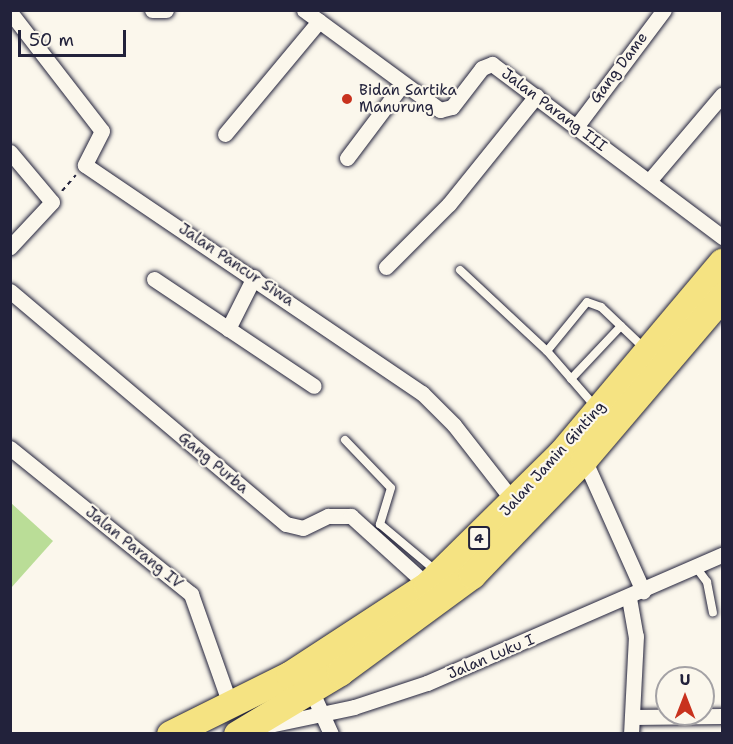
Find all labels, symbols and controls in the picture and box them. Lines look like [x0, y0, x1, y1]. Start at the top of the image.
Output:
scale bar [21, 18, 129, 56]
text: 50 m [29, 28, 74, 52]
street label: Gang Dame [586, 29, 652, 107]
street label: Jalan Parang III [498, 65, 610, 155]
place label: Bidan Sartika Manurung [359, 81, 457, 116]
marker: Bidan Sartika Manurung [340, 92, 354, 106]
street label: Jalan Pancur Siwa [175, 220, 297, 310]
street label: Jalan Jamin Ginting [497, 398, 609, 520]
street label: Gang Purba [174, 429, 252, 497]
street label: Jalan Parang IV [82, 503, 186, 593]
road number: 4 [467, 527, 491, 549]
street label: Jalan Luku I [445, 631, 537, 683]
north arrow [655, 666, 715, 726]
text: U [680, 669, 690, 690]

